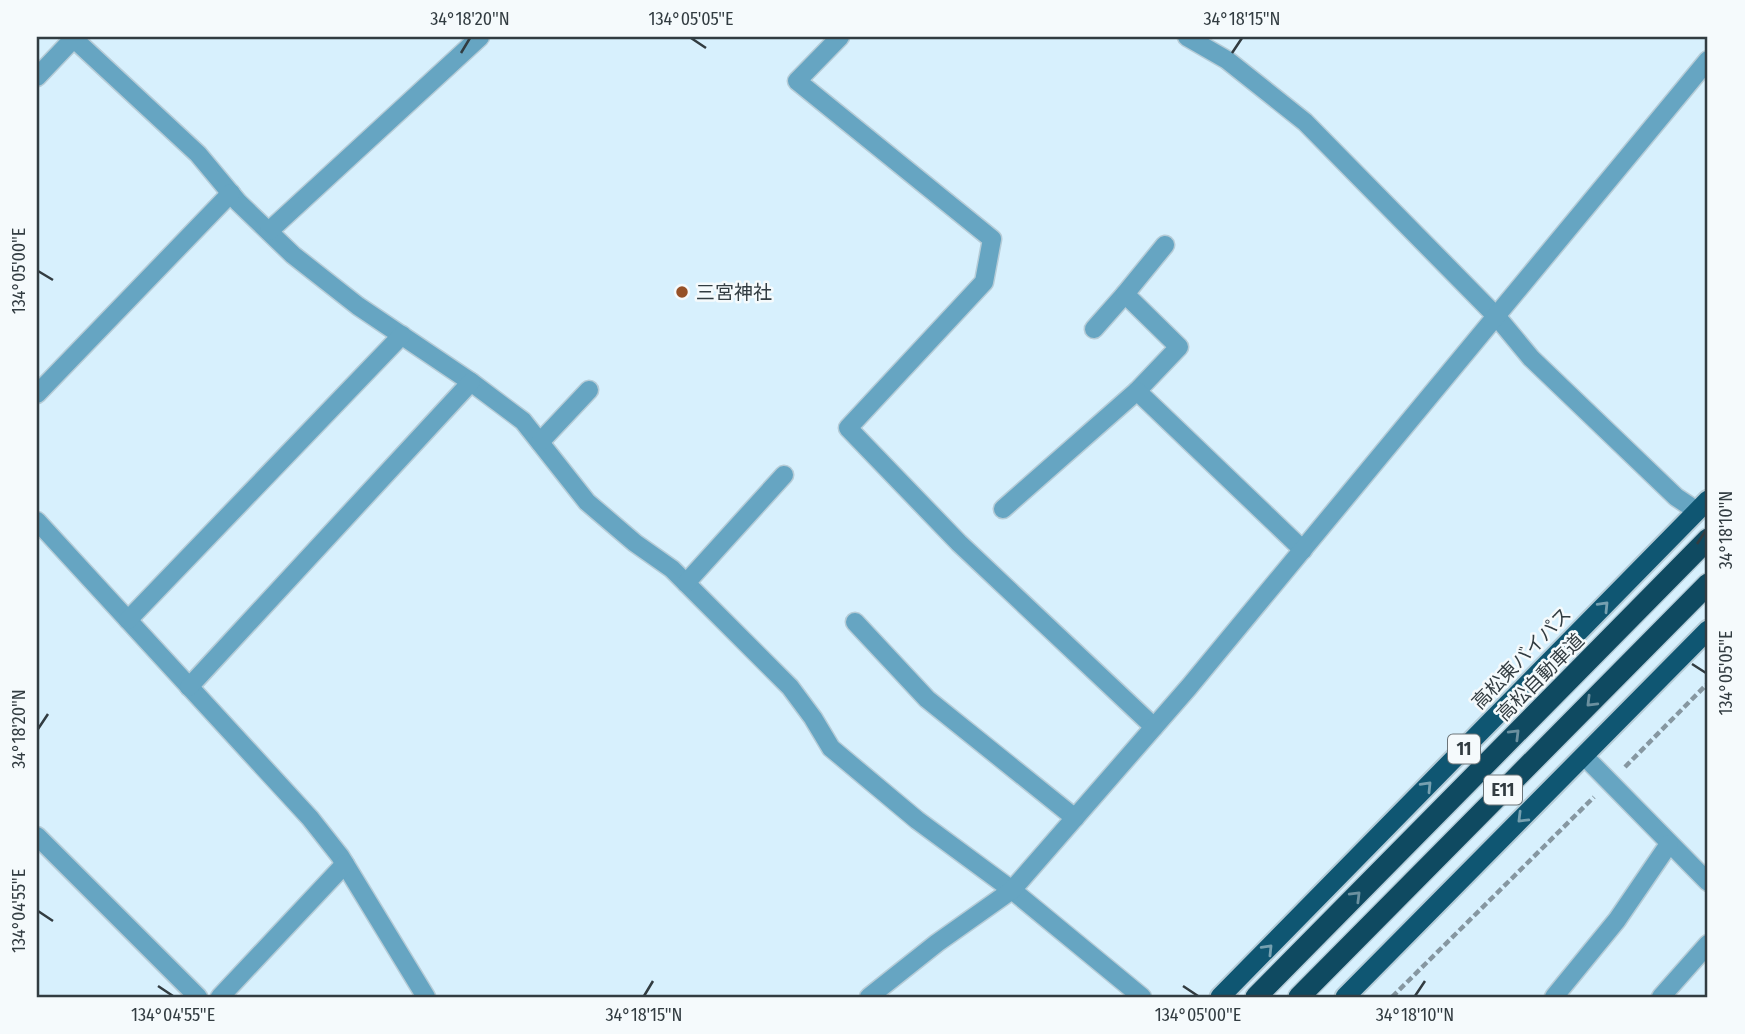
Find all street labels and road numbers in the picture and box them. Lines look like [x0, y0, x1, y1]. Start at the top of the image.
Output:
street label: 高松東バイパス [1467, 603, 1576, 714]
street label: 高松自動車道 [1492, 629, 1589, 726]
road number: 11 [1448, 734, 1480, 764]
road number: E11 [1484, 776, 1522, 804]

